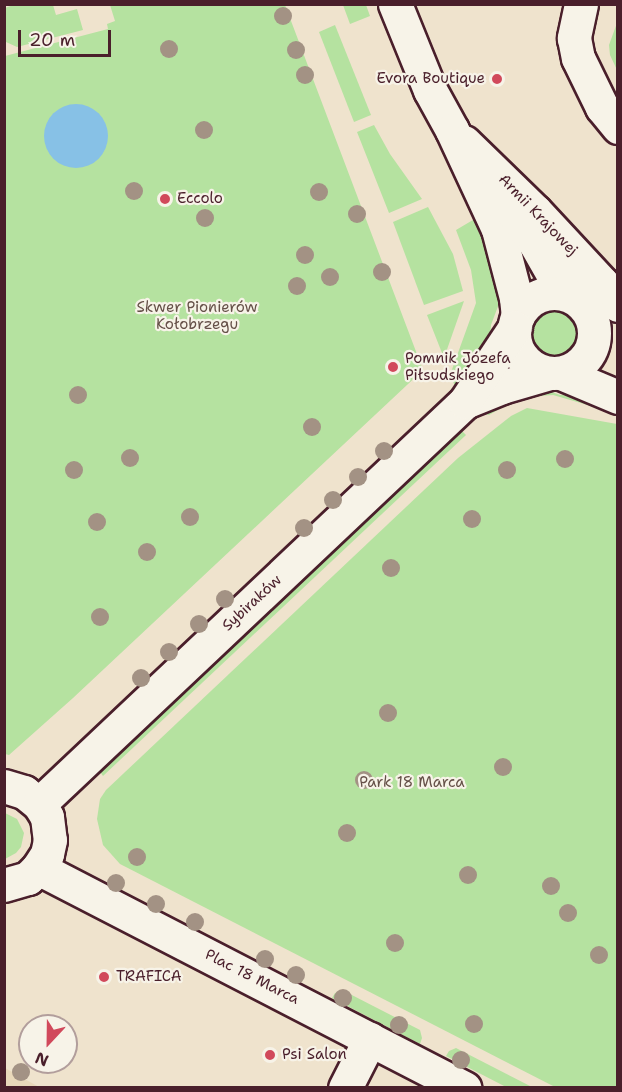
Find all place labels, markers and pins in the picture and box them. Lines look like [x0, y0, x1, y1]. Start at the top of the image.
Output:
place label: Evora Boutique [377, 70, 485, 88]
marker: Evora Boutique [490, 72, 504, 86]
place label: Eccolo [177, 190, 223, 208]
marker: Eccolo [158, 192, 172, 206]
place label: Pomnik Józefa Piłsudskiego [405, 349, 510, 384]
marker: Pomnik Józefa Piłsudskiego [386, 360, 400, 374]
place label: TRAFICA [116, 968, 182, 986]
marker: TRAFICA [97, 970, 111, 984]
place label: Psi Salon [282, 1046, 347, 1064]
marker: Psi Salon [263, 1048, 277, 1062]

